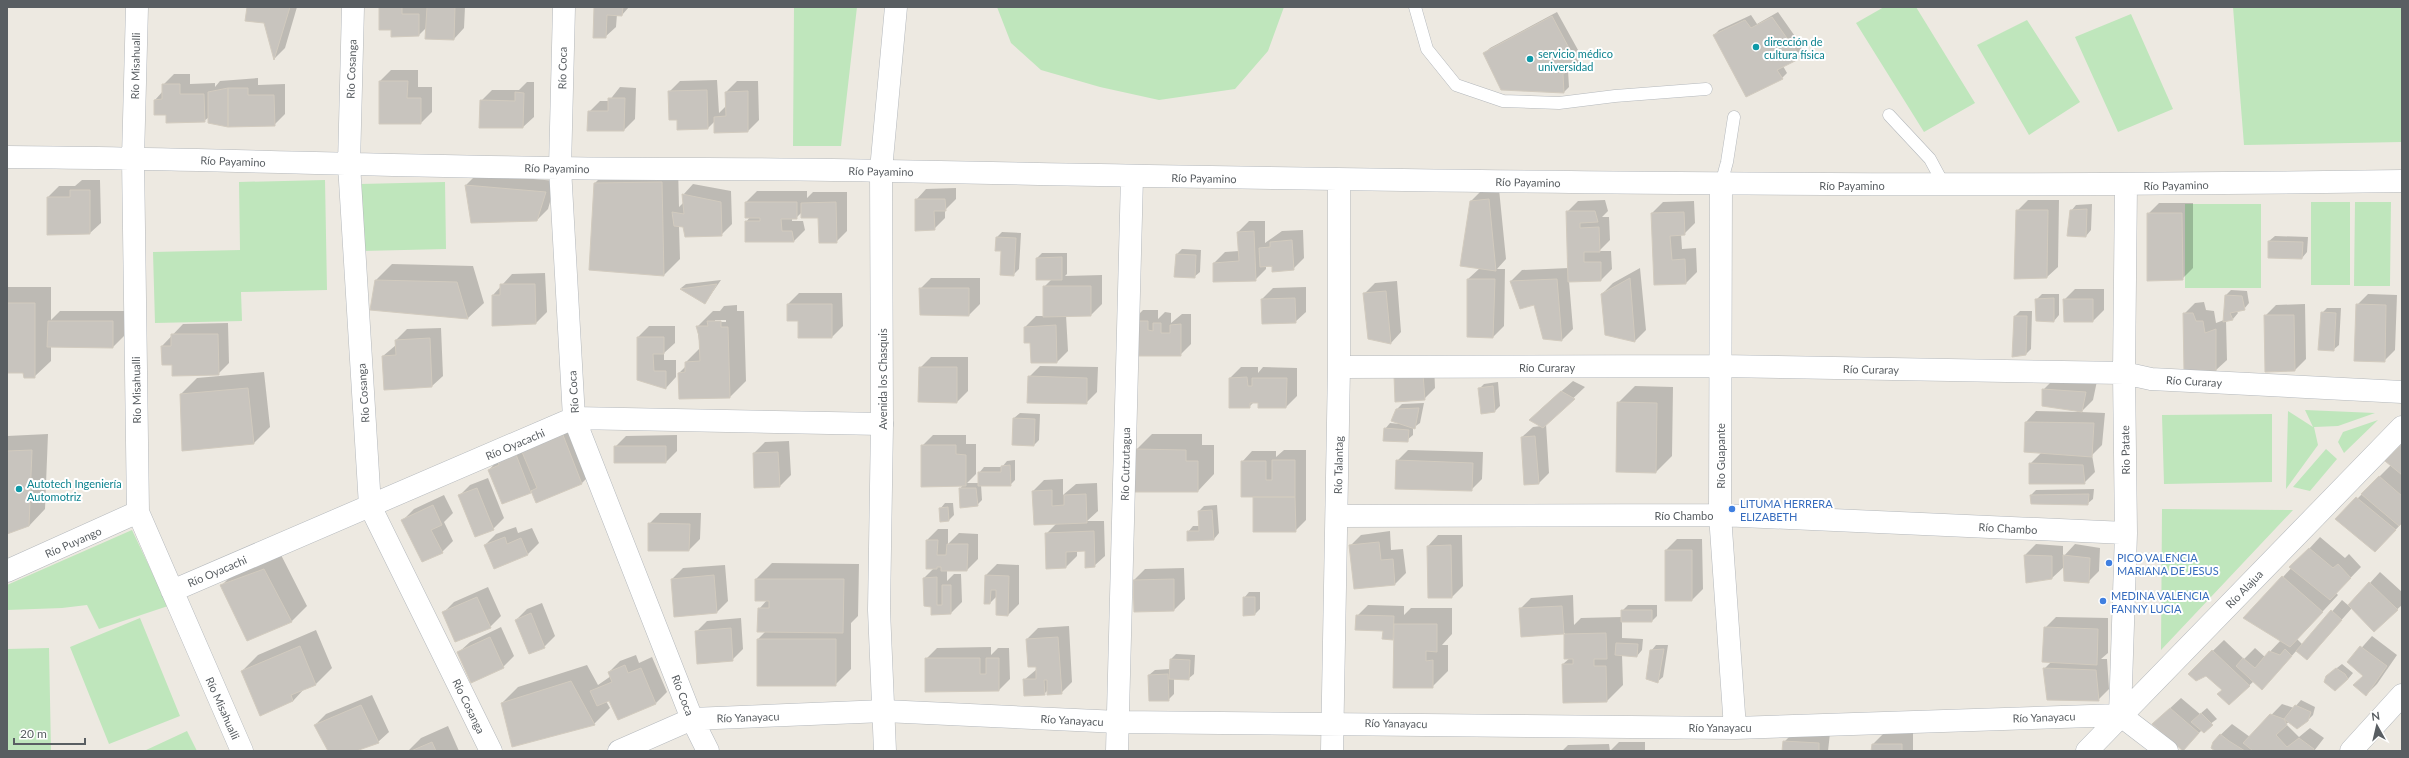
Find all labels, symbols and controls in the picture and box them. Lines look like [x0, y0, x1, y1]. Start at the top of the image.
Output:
street label: Río Misahualli [128, 32, 142, 100]
place label: dirección de cultura física [1764, 35, 1825, 61]
street label: Río Cosanga [343, 39, 359, 99]
marker: dirección de cultura física [1751, 42, 1761, 52]
street label: Río Coca [555, 47, 569, 89]
place label: servicio médico universidad [1538, 47, 1613, 73]
marker: servicio médico universidad [1525, 54, 1535, 64]
street label: Río Payamino [200, 153, 266, 169]
street label: Río Payamino [524, 161, 590, 175]
street label: Río Payamino [848, 164, 914, 178]
street label: Río Payamino [1171, 171, 1237, 185]
street label: Río Payamino [1495, 175, 1561, 189]
street label: Río Payamino [2143, 178, 2209, 192]
street label: Río Payamino [1819, 179, 1885, 192]
street label: Avenida los Chasquis [876, 328, 889, 430]
street label: Río Misahualli [129, 356, 143, 424]
street label: Río Curaray [1519, 361, 1575, 374]
street label: Río Curaray [1843, 362, 1900, 376]
street label: Río Cosanga [354, 363, 372, 423]
street label: Río Coca [565, 370, 581, 414]
street label: Río Curaray [2166, 373, 2223, 389]
street label: Río Guapante [1714, 423, 1727, 489]
street label: Rio Patate [2118, 425, 2132, 475]
street label: Río Oyacachi [483, 426, 547, 462]
street label: Río Cutzutagua [1118, 427, 1132, 501]
street label: Río Talantag [1331, 436, 1345, 494]
place label: Autotech Ingeniería Automotriz [27, 477, 122, 503]
marker: Autotech Ingeniería Automotriz [14, 484, 24, 494]
place label: LITUMA HERRERA ELIZABETH [1740, 497, 1833, 523]
marker: LITUMA HERRERA ELIZABETH [1727, 504, 1737, 514]
street label: Río Chambo [1655, 509, 1713, 522]
street label: Río Chambo [1978, 520, 2038, 536]
street label: Río Puyango [43, 524, 103, 560]
place label: PICO VALENCIA MARIANA DE JESUS [2117, 551, 2219, 577]
street label: Río Oyacachi [185, 553, 249, 589]
marker: PICO VALENCIA MARIANA DE JESUS [2104, 558, 2114, 568]
street label: Río Alajua [2223, 567, 2265, 611]
place label: MEDINA VALENCIA FANNY LUCIA [2111, 589, 2210, 615]
marker: MEDINA VALENCIA FANNY LUCIA [2098, 596, 2108, 606]
street label: Río Coca [669, 673, 697, 717]
street label: Río Misahualli [203, 675, 243, 742]
street label: Río Cosanga [450, 676, 488, 736]
north arrow [2357, 706, 2397, 746]
street label: Río Yanayacu [716, 709, 780, 725]
street label: Río Yanayacu [2012, 709, 2076, 725]
text: N [2370, 709, 2381, 723]
street label: Río Yanayacu [1040, 712, 1104, 728]
street label: Río Yanayacu [1364, 716, 1428, 730]
scale bar [14, 720, 85, 746]
street label: Río Yanayacu [1688, 721, 1752, 734]
text: 20 m [20, 726, 47, 741]

